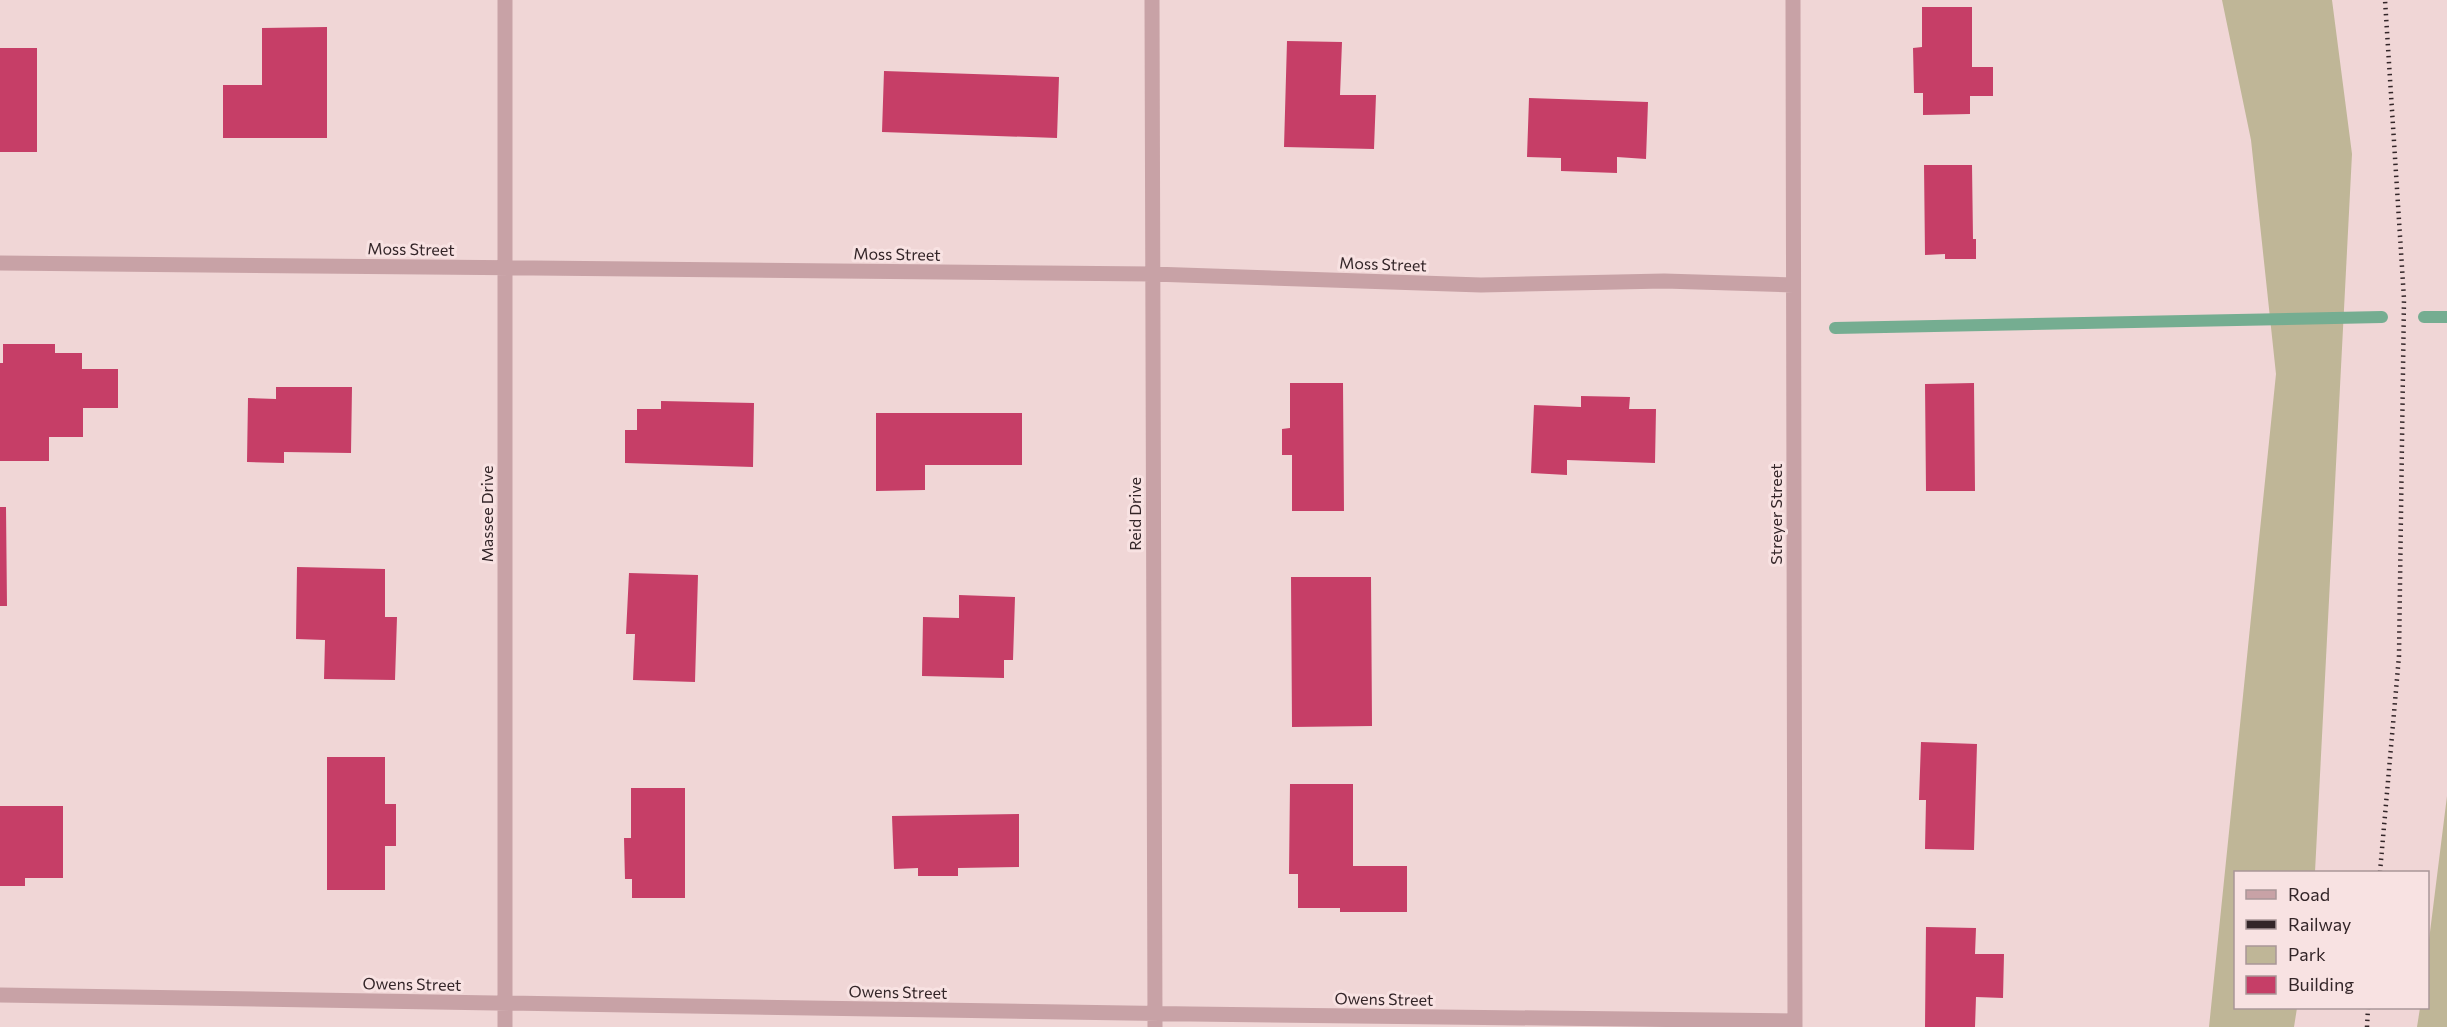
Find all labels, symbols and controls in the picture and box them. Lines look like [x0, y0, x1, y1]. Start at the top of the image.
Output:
street label: Moss Street [367, 238, 455, 259]
street label: Moss Street [853, 243, 941, 264]
street label: Moss Street [1339, 252, 1428, 275]
street label: Streyer Street [1766, 463, 1785, 565]
street label: Massee Drive [477, 466, 496, 562]
street label: Reid Drive [1125, 477, 1144, 551]
legend [2234, 871, 2429, 1009]
text: Road [2288, 883, 2330, 905]
text: Railway [2288, 913, 2351, 935]
text: Park [2288, 943, 2326, 965]
street label: Owens Street [362, 973, 462, 994]
text: Building [2288, 973, 2354, 995]
street label: Owens Street [848, 981, 948, 1002]
street label: Owens Street [1334, 988, 1434, 1009]

